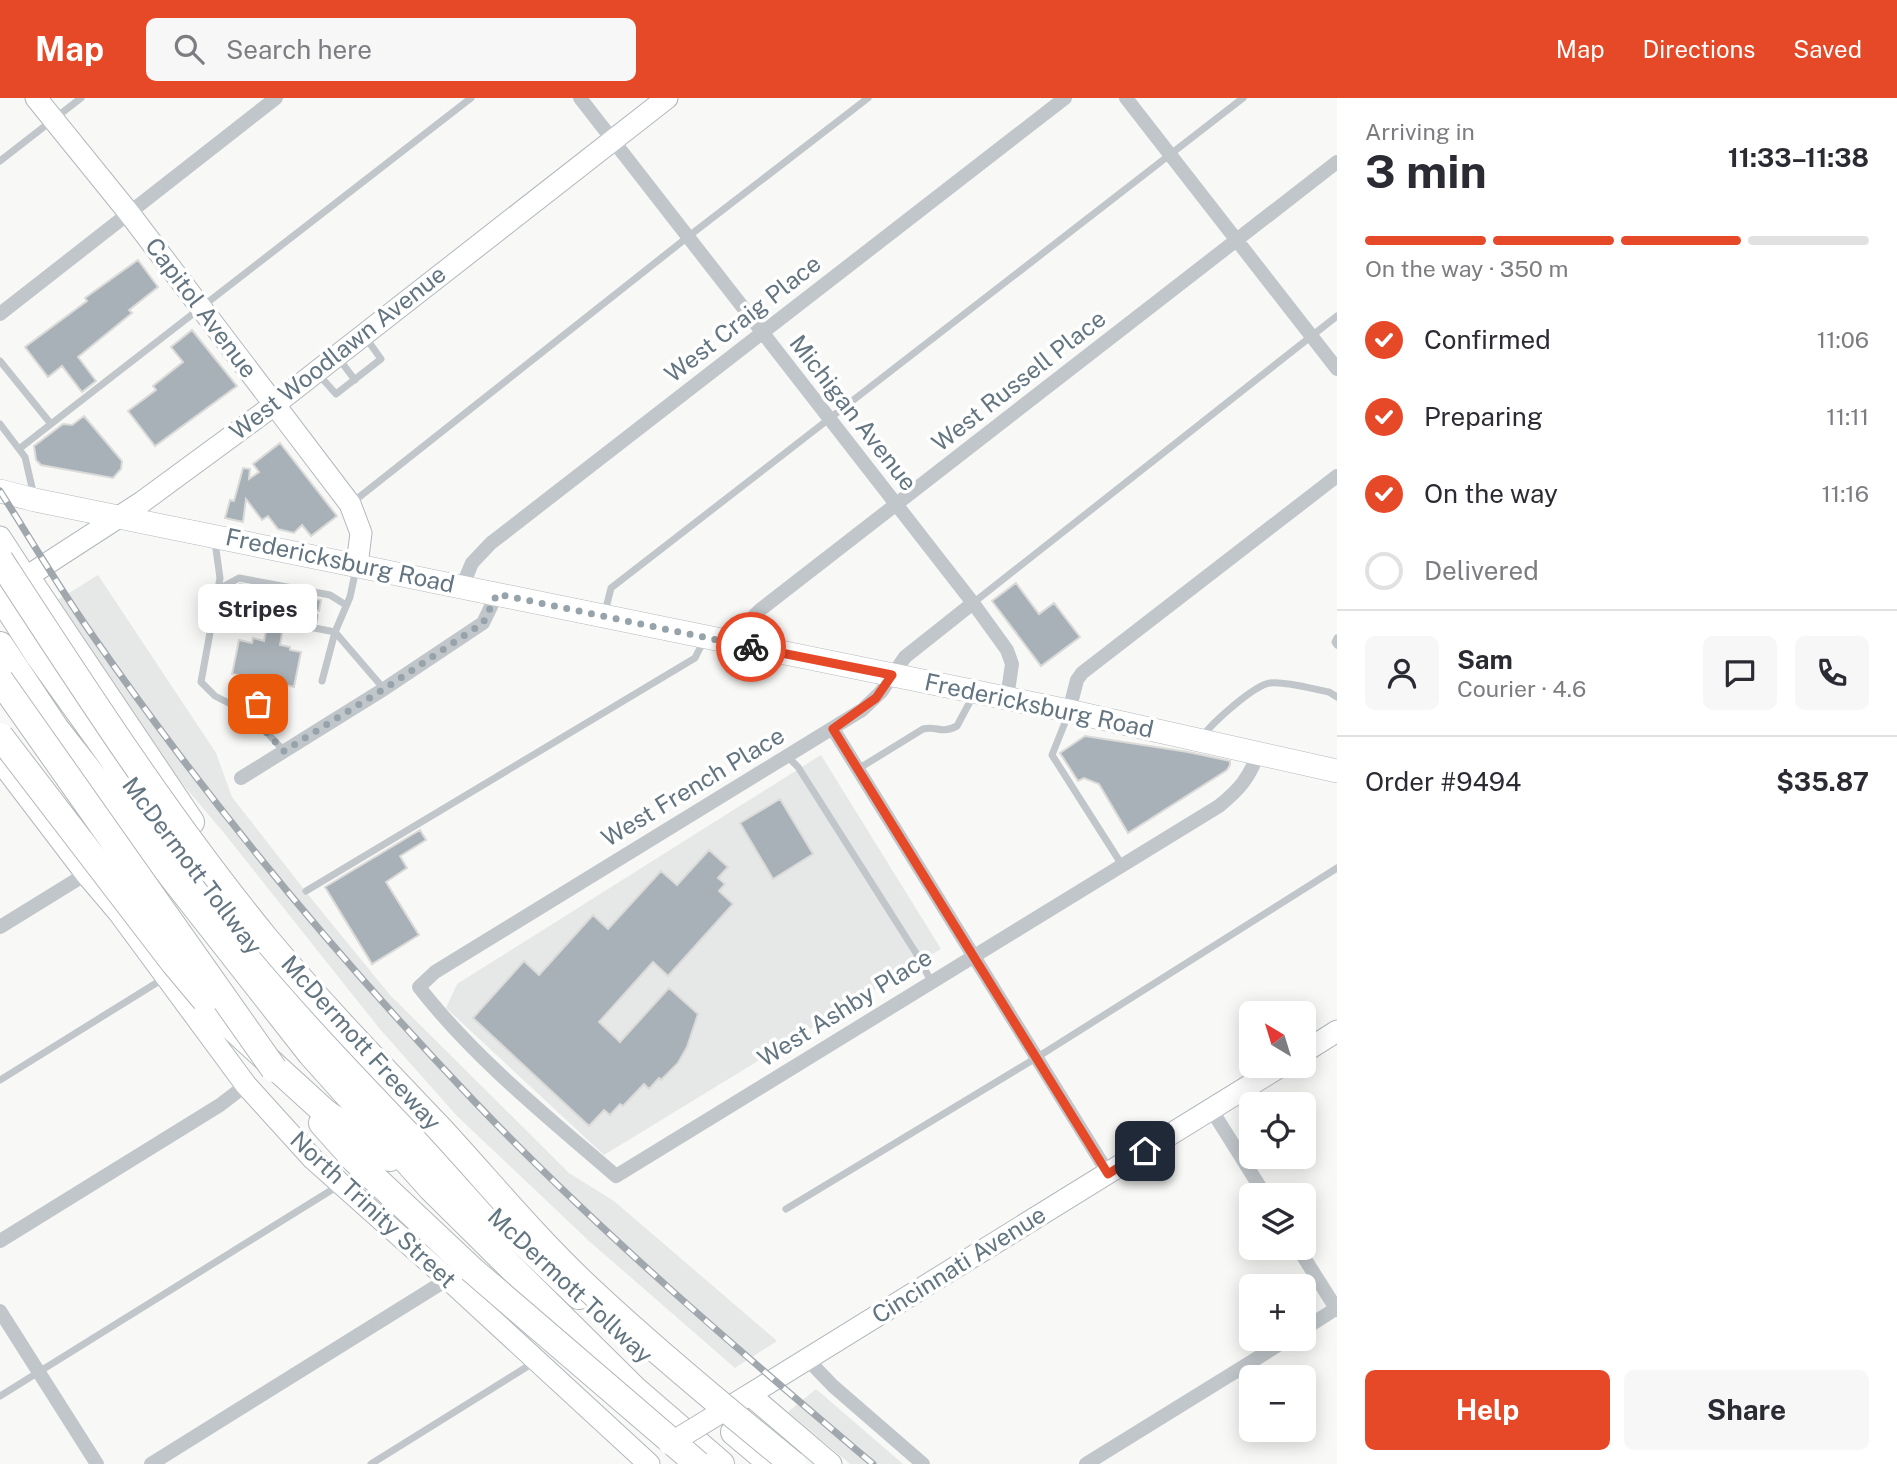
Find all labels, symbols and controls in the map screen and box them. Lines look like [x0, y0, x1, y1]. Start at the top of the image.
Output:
search box [146, 18, 636, 81]
text: Map [35, 30, 104, 68]
icon: search [170, 30, 208, 68]
text: Search here [226, 34, 372, 65]
text: Map [1556, 35, 1605, 63]
text: Directions [1643, 35, 1755, 63]
text: Saved [1793, 35, 1862, 63]
text: Arriving in [1365, 118, 1475, 145]
text: 11:33–11:38 [1728, 142, 1869, 173]
text: 3 min [1365, 144, 1487, 198]
street label: Capitol Avenue [140, 232, 264, 383]
street label: West Craig Place [659, 249, 826, 388]
text: On the way · 350 m [1365, 255, 1568, 282]
street label: West Woodlawn Avenue [224, 259, 451, 445]
street label: West Russell Place [926, 304, 1111, 457]
icon: check [1365, 321, 1403, 359]
text: Confirmed [1424, 324, 1551, 355]
text: 11:06 [1817, 326, 1869, 353]
street label: Michigan Avenue [784, 329, 923, 496]
icon: check [1365, 398, 1403, 436]
text: Preparing [1424, 401, 1543, 432]
text: 11:11 [1826, 403, 1869, 430]
icon: check [1365, 475, 1403, 513]
text: On the way [1424, 478, 1558, 509]
text: 11:16 [1821, 480, 1869, 507]
street label: Fredericksburg Road [223, 522, 457, 598]
text: Delivered [1424, 555, 1539, 586]
callout: Stripes [198, 585, 318, 634]
text: Stripes [217, 595, 298, 622]
courier [716, 612, 786, 682]
icon: bike [732, 628, 770, 666]
button: person [1365, 636, 1439, 710]
button: chat [1703, 636, 1777, 710]
button: phone [1795, 636, 1869, 710]
text: Sam [1457, 644, 1513, 675]
street label: Fredericksburg Road [922, 667, 1156, 743]
pin [228, 674, 288, 734]
text: Courier · 4.6 [1457, 675, 1586, 702]
icon: bag [239, 685, 277, 723]
street label: West French Place [596, 721, 789, 852]
text: Order #9494 [1365, 766, 1521, 797]
text: $35.87 [1776, 766, 1869, 797]
street label: McDermott Tollway [117, 771, 269, 960]
street label: West Ashby Place [752, 942, 937, 1072]
street label: McDermott Freeway [276, 949, 448, 1136]
north arrow [1239, 1001, 1316, 1078]
map controls [1239, 1001, 1316, 1442]
button: locate [1239, 1092, 1316, 1169]
pin [1115, 1121, 1175, 1181]
street label: North Trinity Street [285, 1125, 462, 1293]
icon: home [1126, 1132, 1164, 1170]
button: layers [1239, 1183, 1316, 1260]
street label: Cincinnati Avenue [866, 1199, 1050, 1329]
street label: McDermott Tollway [483, 1202, 659, 1369]
button: + [1239, 1274, 1316, 1351]
button: − [1239, 1365, 1316, 1442]
button: Help [1365, 1370, 1610, 1450]
button: Share [1624, 1370, 1869, 1450]

